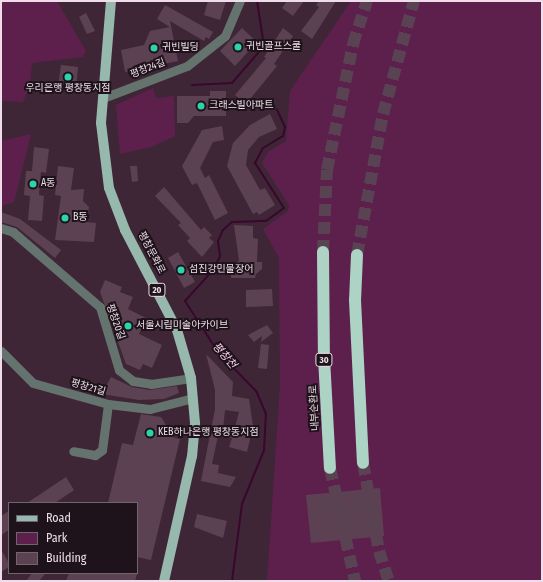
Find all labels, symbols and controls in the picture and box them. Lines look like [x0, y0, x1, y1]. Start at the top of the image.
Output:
place label: 귀빈골프스쿨 [246, 41, 301, 53]
place label: 귀빈빌딩 [162, 42, 199, 54]
marker: 귀빈골프스쿨 [233, 42, 243, 52]
marker: 귀빈빌딩 [149, 43, 159, 53]
street label: 평창24길 [129, 57, 167, 81]
marker: 우리은행 평창동지점 [63, 72, 73, 82]
place label: 우리은행 평창동지점 [25, 83, 111, 95]
place label: 크래스빌아파트 [209, 100, 273, 112]
marker: 크래스빌아파트 [196, 101, 206, 111]
place label: A동 [41, 178, 55, 190]
marker: A동 [28, 179, 38, 189]
place label: B동 [73, 212, 88, 224]
marker: B동 [60, 213, 70, 223]
street label: 평창문화로 [135, 230, 167, 276]
place label: 섬진강민물장어 [189, 264, 253, 276]
marker: 섬진강민물장어 [176, 265, 186, 275]
road number: 20 [148, 283, 166, 297]
street label: 평창20길 [103, 302, 127, 342]
place label: 서울시립미술아카이브 [136, 320, 228, 332]
marker: 서울시립미술아카이브 [123, 321, 133, 331]
water label: 평창천 [209, 340, 239, 372]
road number: 30 [315, 353, 333, 367]
street label: 평창21길 [69, 377, 107, 399]
street label: 내부순환로 [308, 385, 322, 431]
place label: KEB하나은행 평창동지점 [158, 427, 259, 439]
marker: KEB하나은행 평창동지점 [145, 428, 155, 438]
legend [8, 502, 138, 574]
text: Road [46, 511, 71, 525]
text: Park [46, 531, 67, 545]
text: Building [46, 551, 86, 565]

